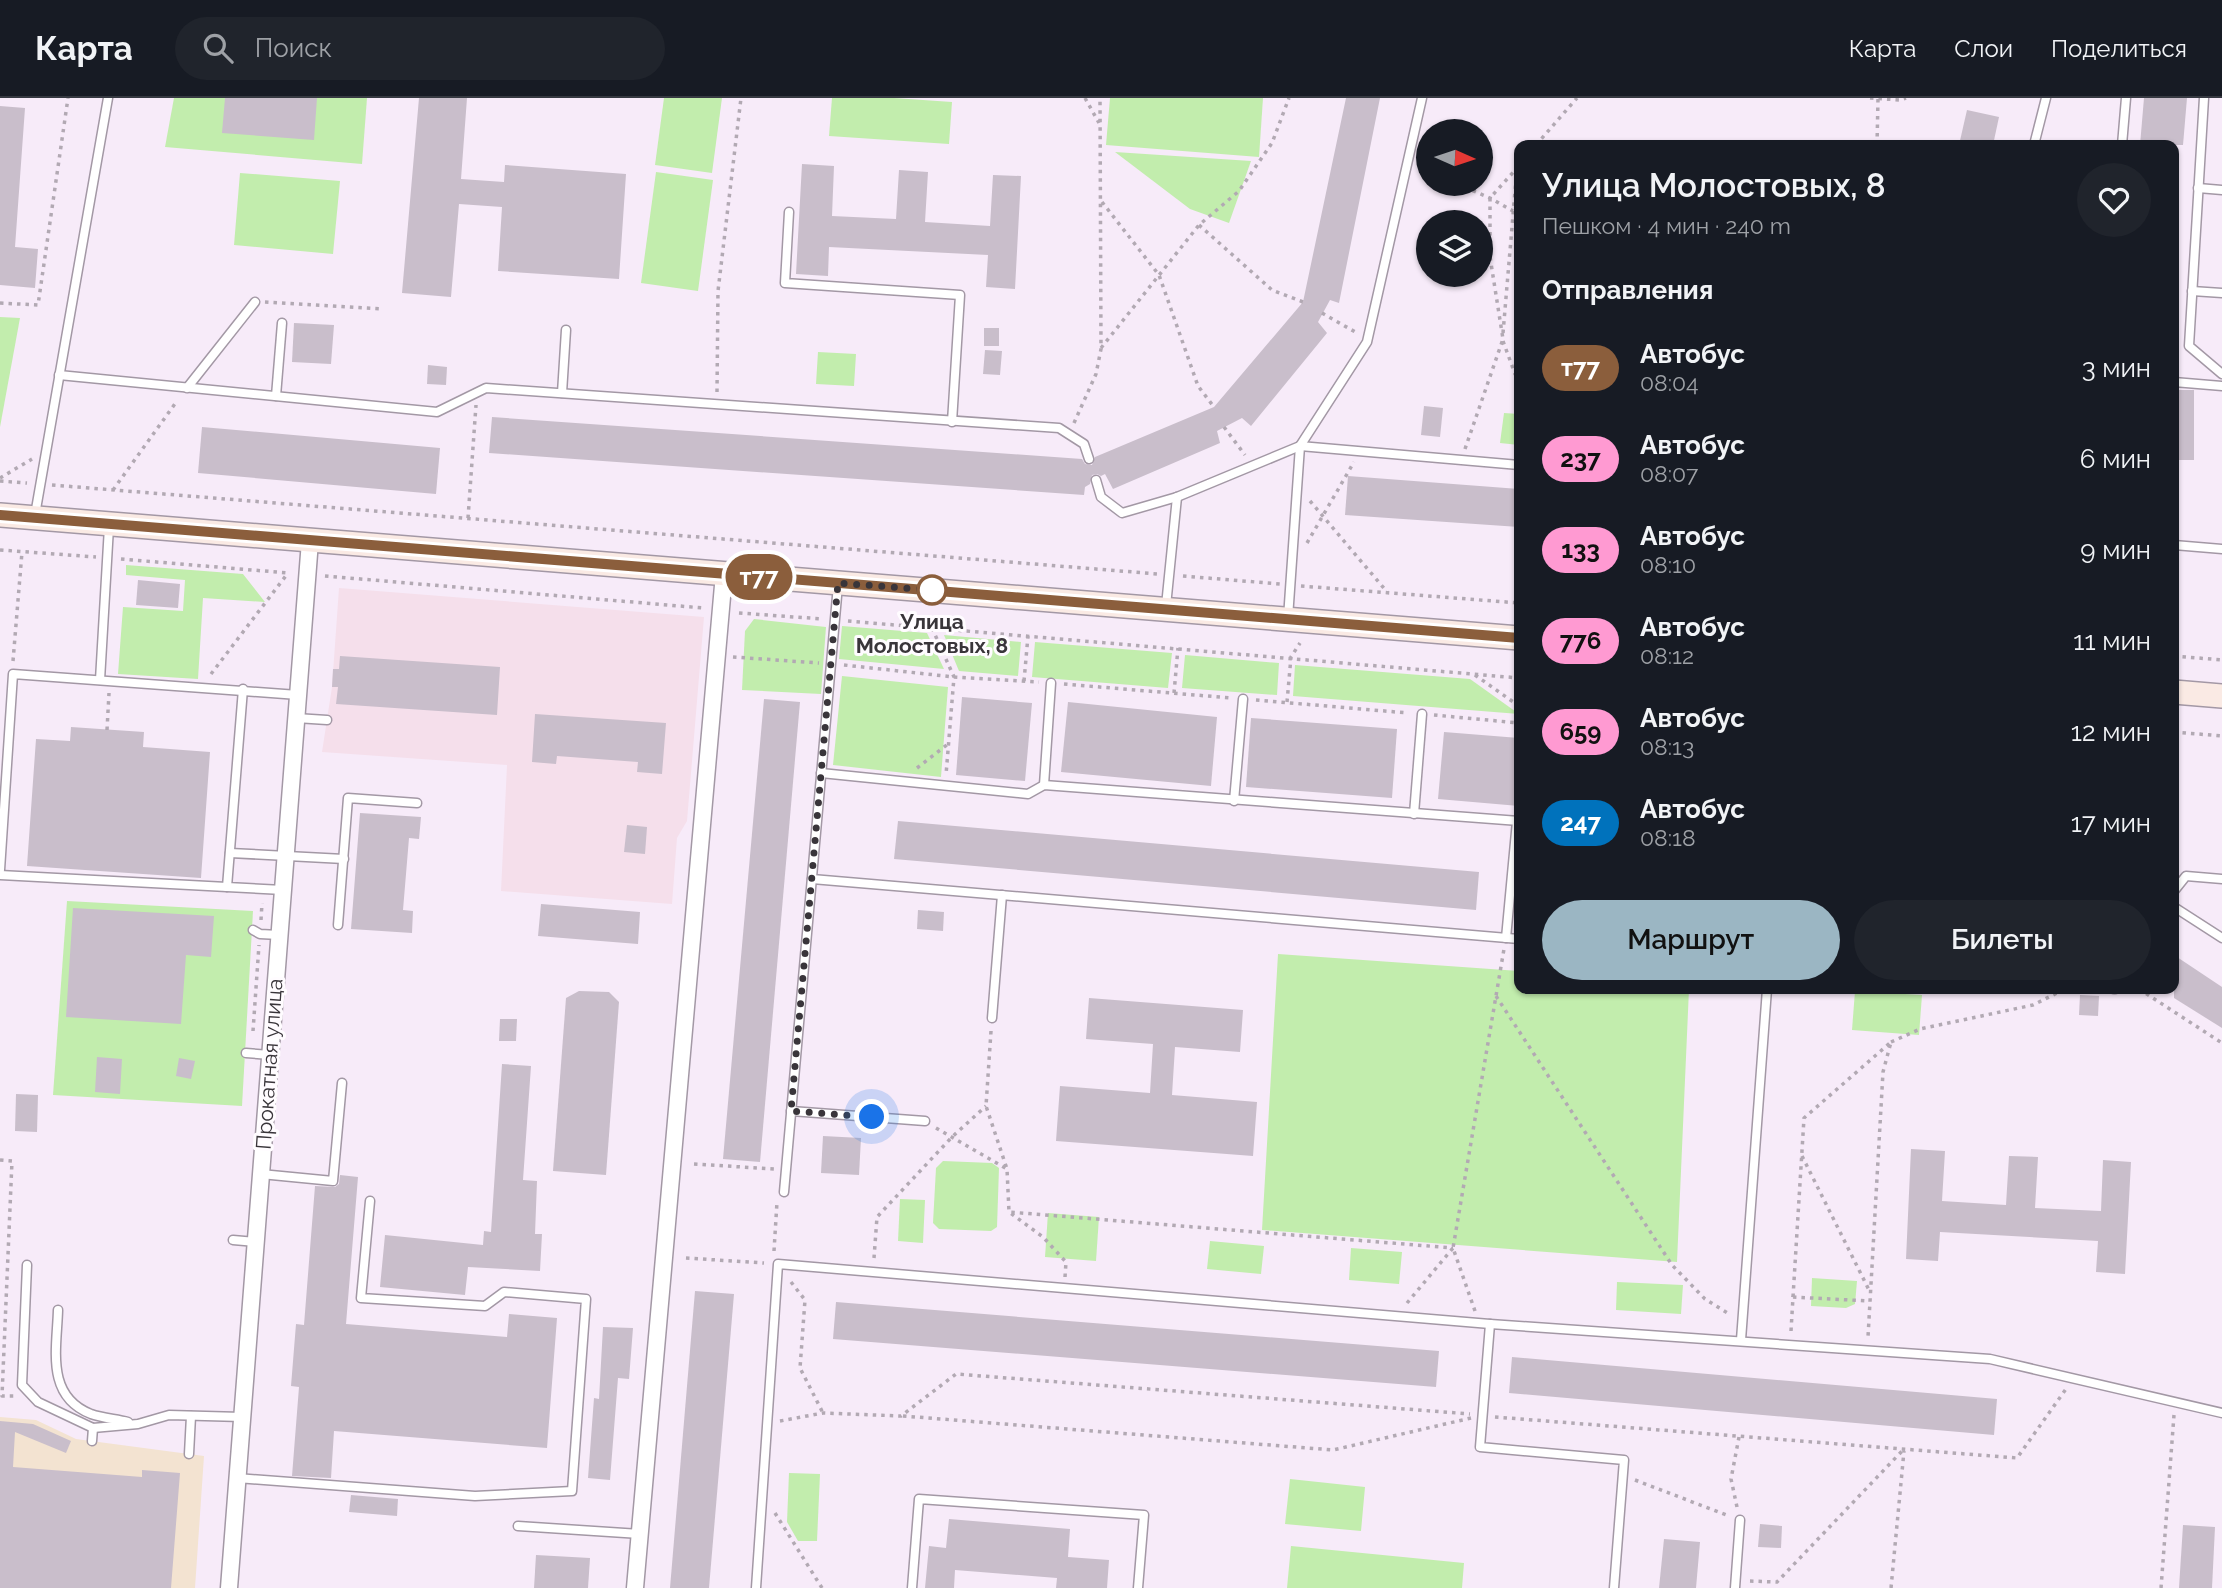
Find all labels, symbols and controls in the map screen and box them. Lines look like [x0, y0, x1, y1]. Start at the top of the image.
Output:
search box [175, 17, 665, 80]
text: Карта [35, 29, 133, 68]
icon: search [199, 29, 237, 67]
text: Поиск [255, 33, 332, 63]
text: Карта [1849, 34, 1916, 63]
text: Слои [1954, 34, 2013, 63]
text: Поделиться [2051, 34, 2187, 63]
north arrow [1416, 119, 1493, 196]
map controls [1416, 119, 1493, 287]
button: heart [2077, 163, 2151, 237]
text: Улица Молостовых, 8 [1542, 166, 1886, 205]
button: layers [1416, 210, 1493, 287]
text: Пешком · 4 мин · 240 m [1542, 212, 1791, 239]
text: Отправления [1542, 275, 1713, 305]
text: Автобус [1640, 339, 1745, 369]
text: т77 [1561, 353, 1600, 382]
text: 3 мин [2082, 353, 2151, 383]
text: 08:04 [1640, 369, 1699, 396]
text: Автобус [1640, 430, 1745, 460]
text: 237 [1560, 444, 1601, 473]
text: 6 мин [2080, 444, 2151, 474]
text: 08:07 [1640, 460, 1698, 487]
text: Автобус [1640, 521, 1745, 551]
text: 133 [1561, 535, 1600, 564]
text: 9 мин [2080, 535, 2151, 565]
text: 08:10 [1640, 551, 1696, 578]
line badge: т77 [719, 554, 799, 600]
text: т77 [739, 562, 779, 591]
marker: Улица Молостовых, 8 [917, 575, 947, 605]
place label: Улица Молостовых, 8 [856, 609, 1008, 658]
text: Автобус [1640, 612, 1745, 642]
text: 776 [1560, 626, 1601, 655]
text: 11 мин [2073, 626, 2151, 656]
text: 08:12 [1640, 642, 1694, 669]
text: Автобус [1640, 703, 1745, 733]
text: 659 [1560, 717, 1602, 746]
text: 12 мин [2071, 717, 2151, 747]
text: 08:13 [1640, 733, 1694, 760]
text: Автобус [1640, 794, 1745, 824]
text: 247 [1560, 808, 1601, 837]
text: 17 мин [2071, 808, 2151, 838]
text: 08:18 [1640, 824, 1696, 851]
button: Маршрут [1542, 900, 1840, 980]
button: Билеты [1854, 900, 2151, 980]
street label: Прокатная улица [251, 978, 287, 1150]
your location [854, 1099, 889, 1134]

